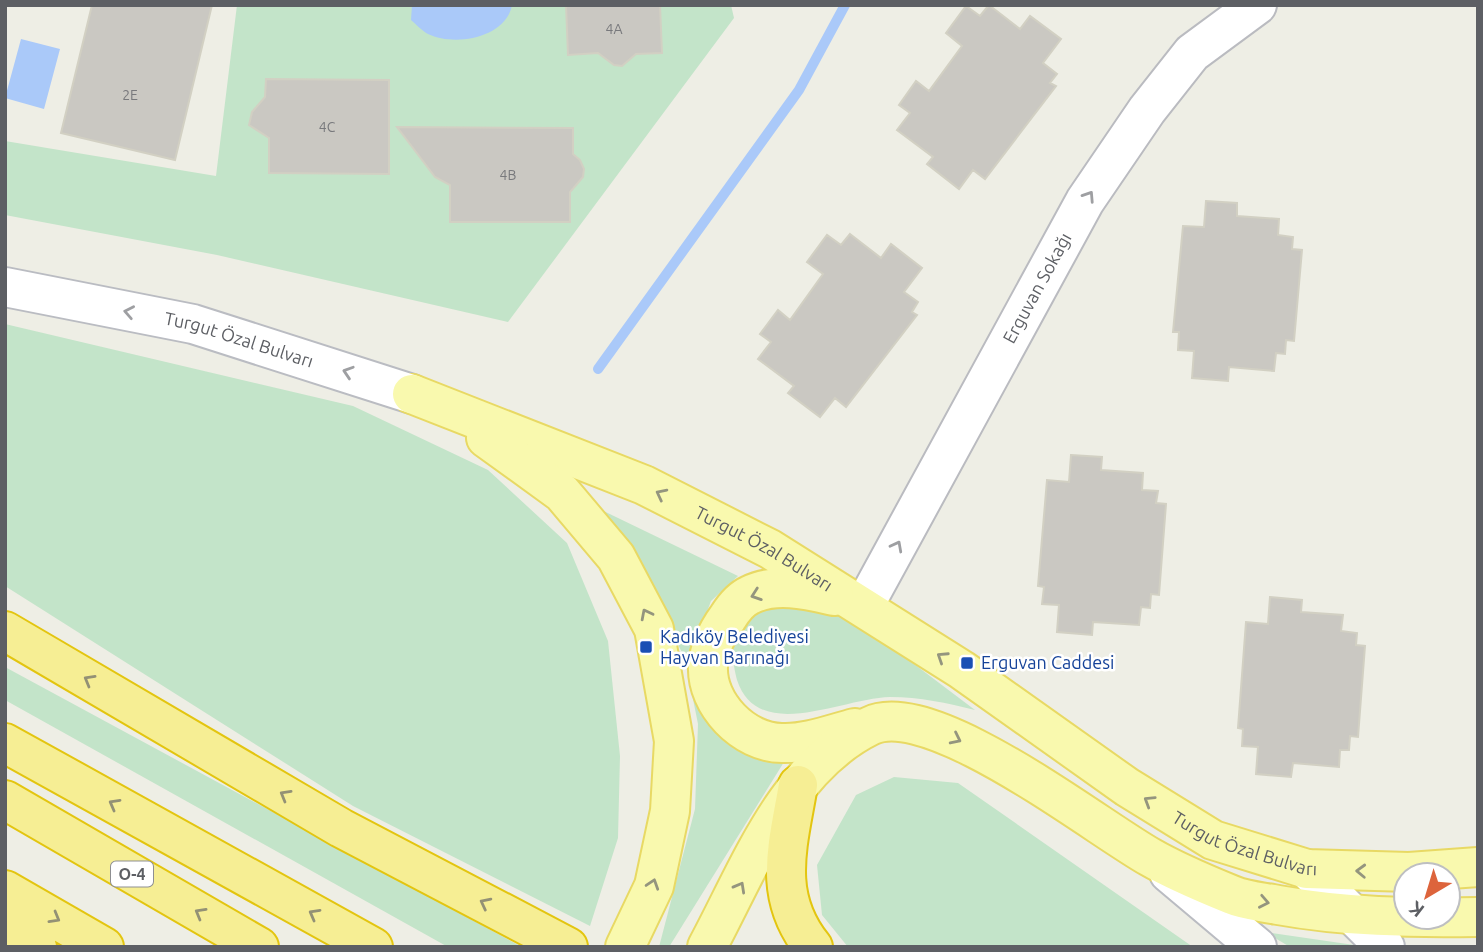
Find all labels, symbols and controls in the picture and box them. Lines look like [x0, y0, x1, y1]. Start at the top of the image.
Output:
house number: 4A [606, 21, 623, 37]
house number: 2E [122, 87, 138, 103]
house number: 4C [319, 119, 336, 135]
house number: 4B [500, 167, 516, 183]
one-way arrow [1080, 191, 1093, 204]
street label: Erguvan Sokağı [998, 229, 1075, 347]
one-way arrow [123, 305, 135, 320]
street label: Turgut Özal Bulvarı [163, 308, 316, 371]
one-way arrow [342, 366, 354, 381]
one-way arrow [656, 488, 668, 502]
street label: Turgut Özal Bulvarı [692, 502, 837, 595]
one-way arrow [889, 541, 902, 553]
one-way arrow [751, 587, 763, 602]
one-way arrow [641, 609, 654, 621]
place label: Kadıköy Belediyesi Hayvan Barınağı [660, 626, 809, 667]
marker: Kadıköy Belediyesi Hayvan Barınağı [638, 639, 654, 655]
place label: Erguvan Caddesi [981, 652, 1114, 672]
one-way arrow [937, 653, 950, 665]
marker: Erguvan Caddesi [959, 655, 975, 671]
one-way arrow [84, 675, 96, 688]
one-way arrow [949, 730, 961, 744]
one-way arrow [280, 791, 293, 804]
one-way arrow [1144, 796, 1157, 809]
one-way arrow [109, 799, 122, 812]
street label: Turgut Özal Bulvarı [1169, 807, 1317, 878]
north arrow [1392, 861, 1462, 931]
road number: O-4 [111, 862, 153, 887]
one-way arrow [1355, 863, 1366, 878]
one-way arrow [644, 879, 659, 891]
one-way arrow [731, 882, 745, 894]
one-way arrow [1258, 894, 1269, 909]
text: K [1404, 897, 1428, 922]
one-way arrow [480, 898, 492, 912]
one-way arrow [195, 908, 208, 921]
one-way arrow [308, 909, 321, 922]
one-way arrow [47, 910, 60, 923]

